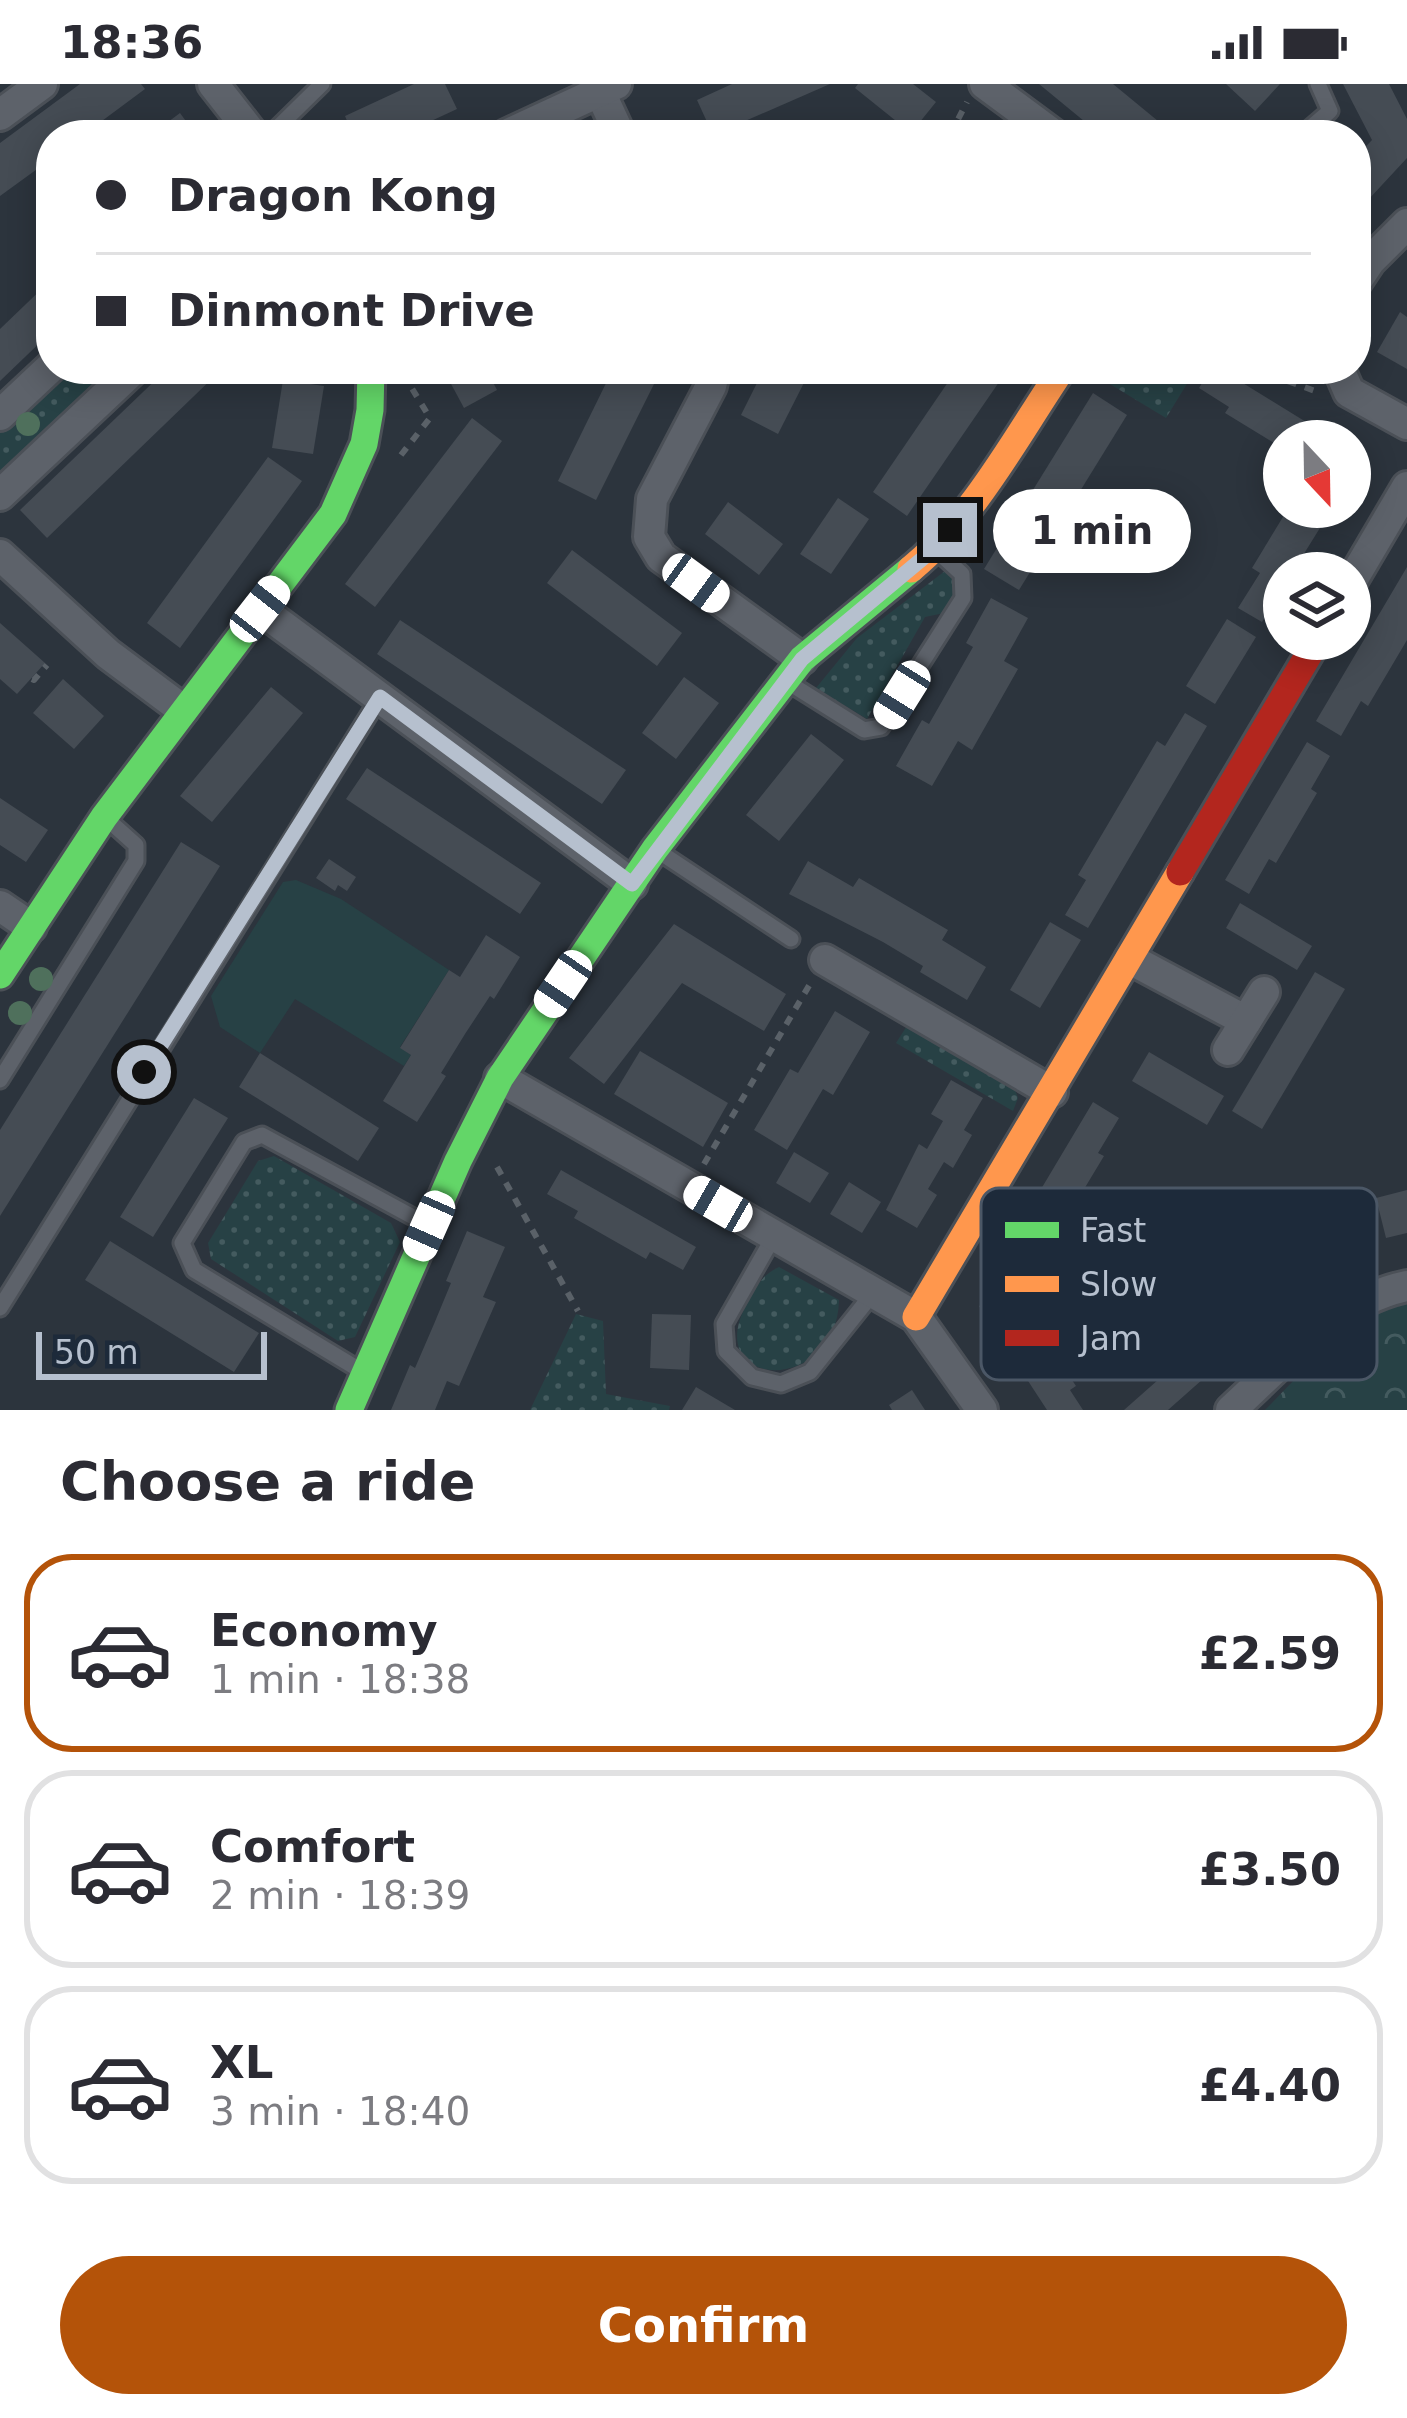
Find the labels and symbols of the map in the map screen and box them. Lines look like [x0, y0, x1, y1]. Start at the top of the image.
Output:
north arrow [1263, 420, 1371, 528]
callout: 1 min [992, 488, 1190, 572]
route end [923, 503, 977, 557]
car [656, 547, 736, 619]
car [224, 570, 296, 648]
car [868, 655, 936, 735]
car [528, 944, 598, 1024]
route start [117, 1045, 171, 1099]
car [678, 1170, 758, 1238]
car [398, 1186, 460, 1266]
legend [981, 1188, 1377, 1380]
text: Fast [1080, 1211, 1146, 1250]
text: Slow [1080, 1265, 1157, 1304]
text: Jam [1078, 1319, 1142, 1358]
scale bar [36, 1326, 267, 1379]

